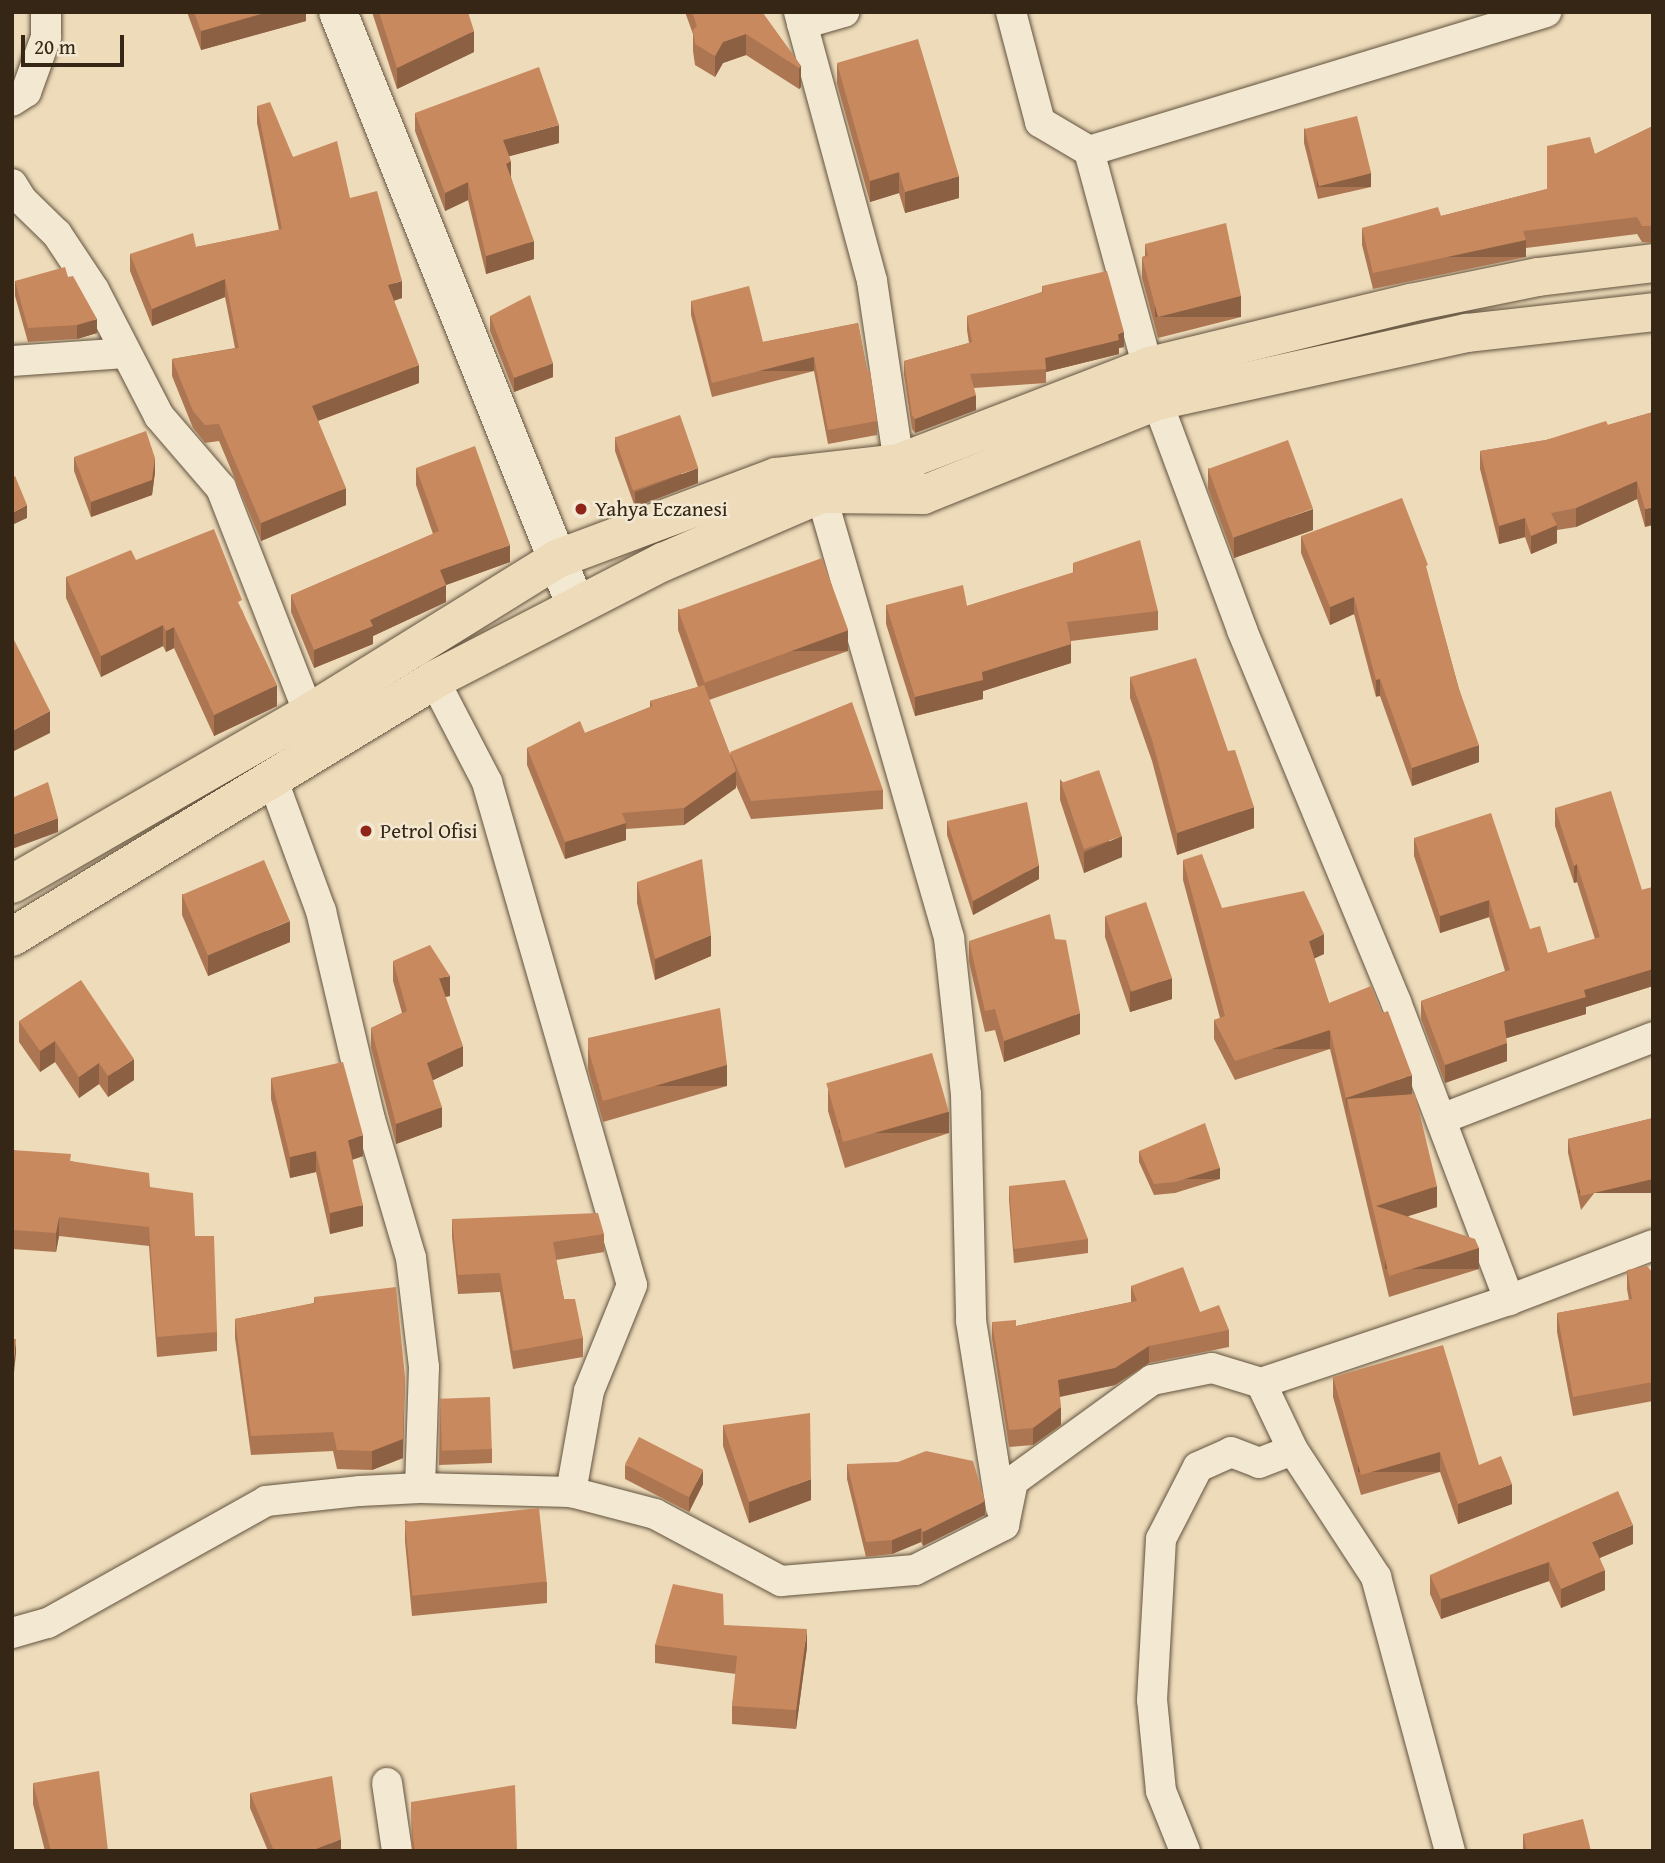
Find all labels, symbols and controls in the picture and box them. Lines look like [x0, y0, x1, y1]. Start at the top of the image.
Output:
scale bar [24, 21, 128, 65]
text: 20 m [34, 31, 76, 62]
place label: Yahya Eczanesi [595, 496, 728, 522]
marker: Yahya Eczanesi [573, 501, 589, 517]
place label: Petrol Ofisi [380, 818, 478, 844]
marker: Petrol Ofisi [358, 823, 374, 839]

